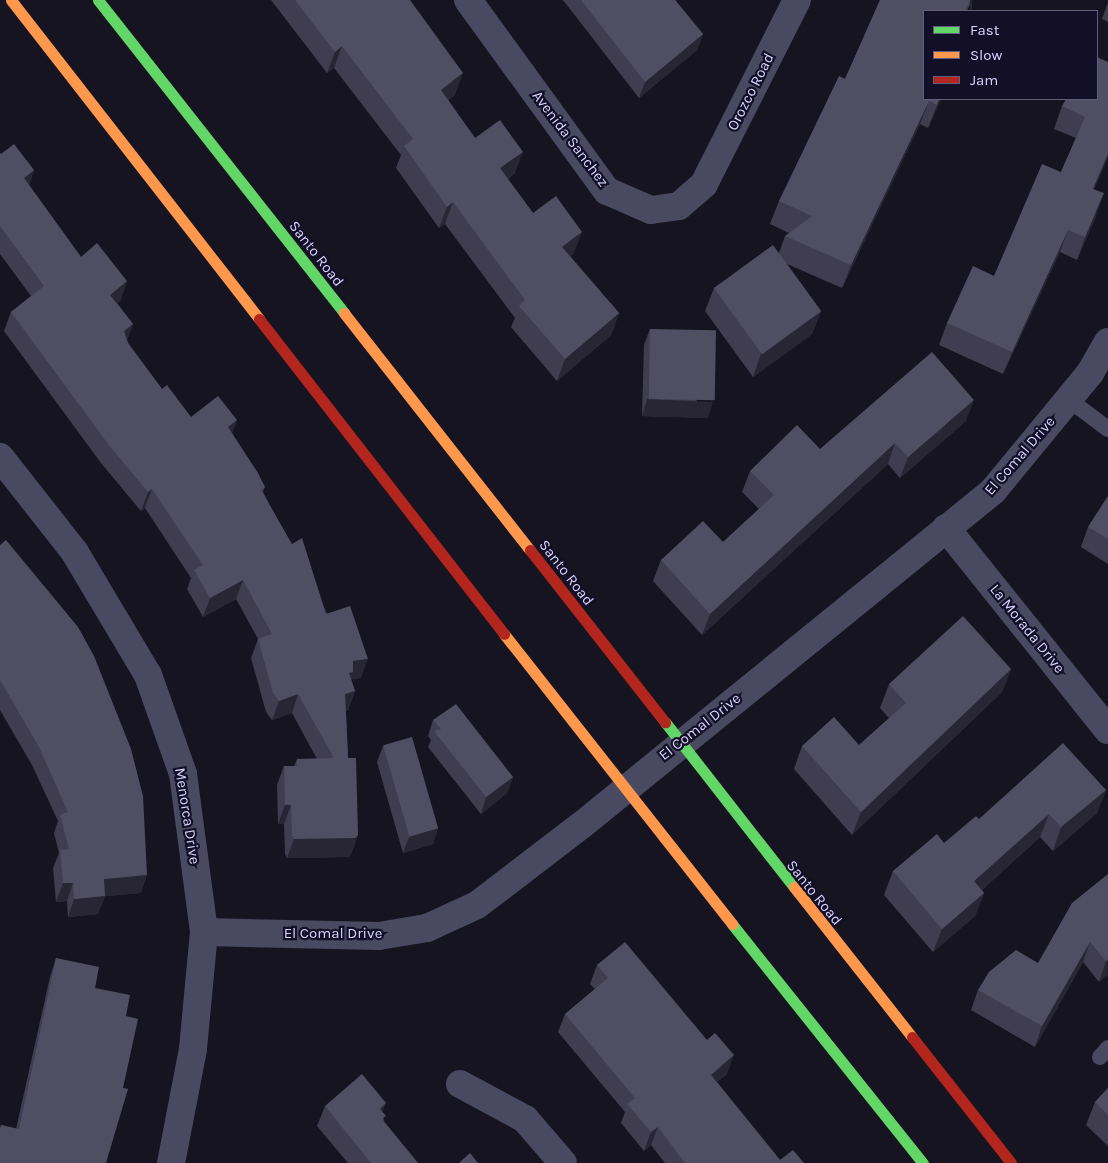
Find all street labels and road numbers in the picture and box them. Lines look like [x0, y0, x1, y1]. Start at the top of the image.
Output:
street label: Orozco Road [724, 50, 778, 134]
street label: Avenida Sanchez [528, 87, 612, 191]
street label: Santo Road [285, 218, 347, 290]
street label: El Comal Drive [981, 413, 1059, 499]
street label: Santo Road [535, 537, 597, 609]
street label: La Morada Drive [986, 581, 1068, 677]
street label: El Comal Drive [656, 690, 744, 764]
street label: Menorca Drive [170, 766, 204, 866]
street label: Santo Road [782, 857, 846, 929]
street label: El Comal Drive [284, 925, 382, 943]

